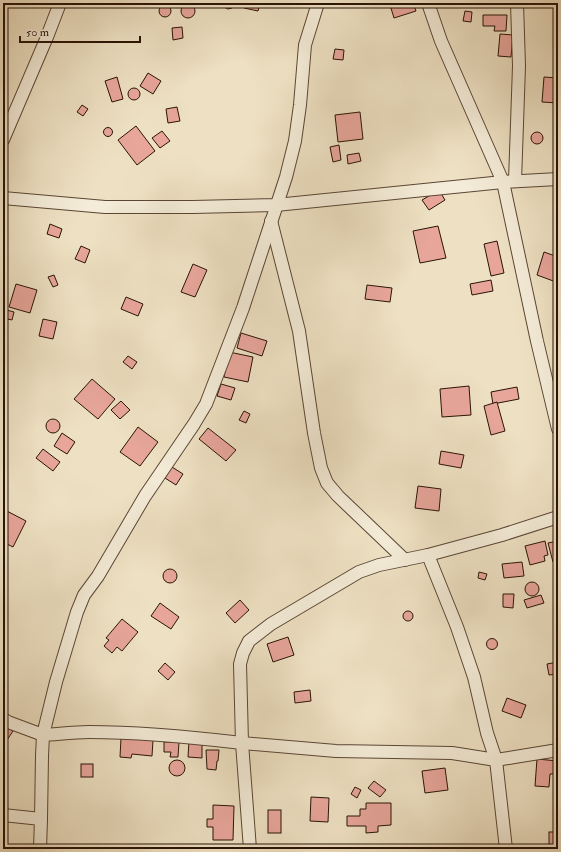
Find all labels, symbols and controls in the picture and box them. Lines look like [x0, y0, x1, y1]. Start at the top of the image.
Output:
scale bar [20, 18, 140, 44]
text: 50 m [26, 25, 50, 40]

